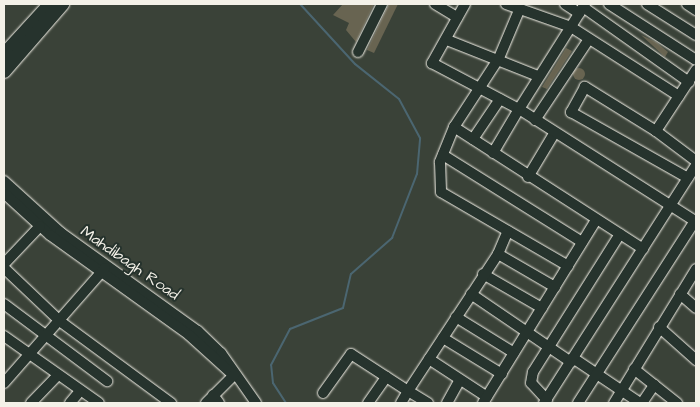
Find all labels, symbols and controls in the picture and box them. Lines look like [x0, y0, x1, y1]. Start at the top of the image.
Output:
street label: Mahdibagh Road [77, 222, 183, 304]

